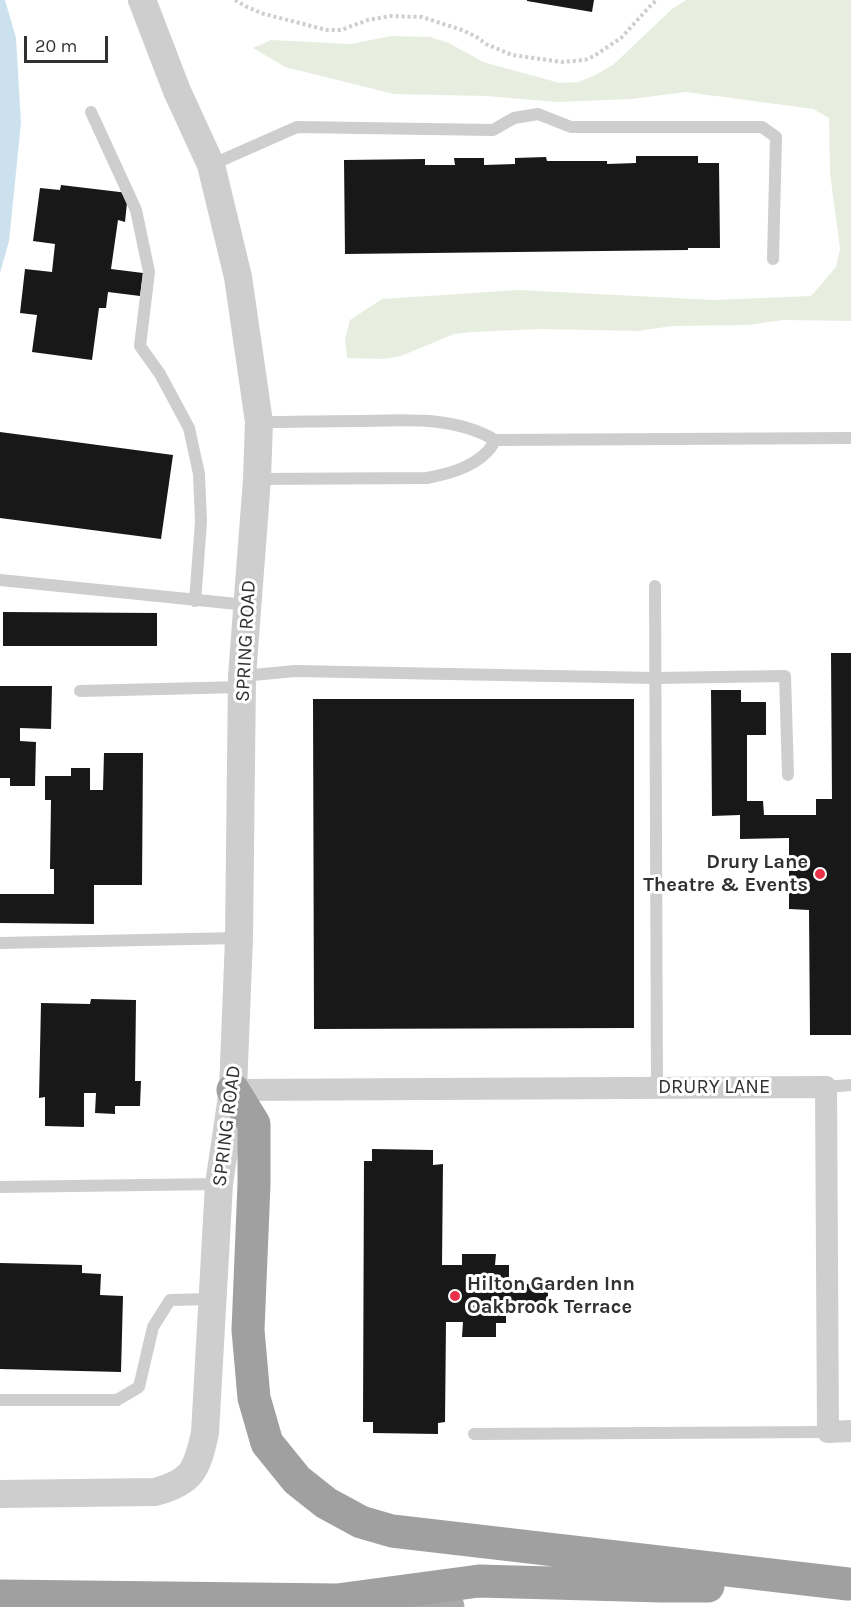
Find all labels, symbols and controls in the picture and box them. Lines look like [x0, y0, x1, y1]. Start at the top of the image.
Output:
scale bar [27, 24, 111, 62]
text: 20 m [35, 35, 77, 57]
street label: SPRING ROAD [231, 579, 261, 703]
place label: Drury Lane Theatre & Events [643, 850, 808, 897]
marker: Drury Lane Theatre & Events [813, 867, 827, 881]
street label: SPRING ROAD [208, 1064, 246, 1188]
street label: DRURY LANE [658, 1075, 770, 1099]
place label: Hilton Garden Inn Oakbrook Terrace [467, 1272, 635, 1319]
marker: Hilton Garden Inn Oakbrook Terrace [448, 1289, 462, 1303]

